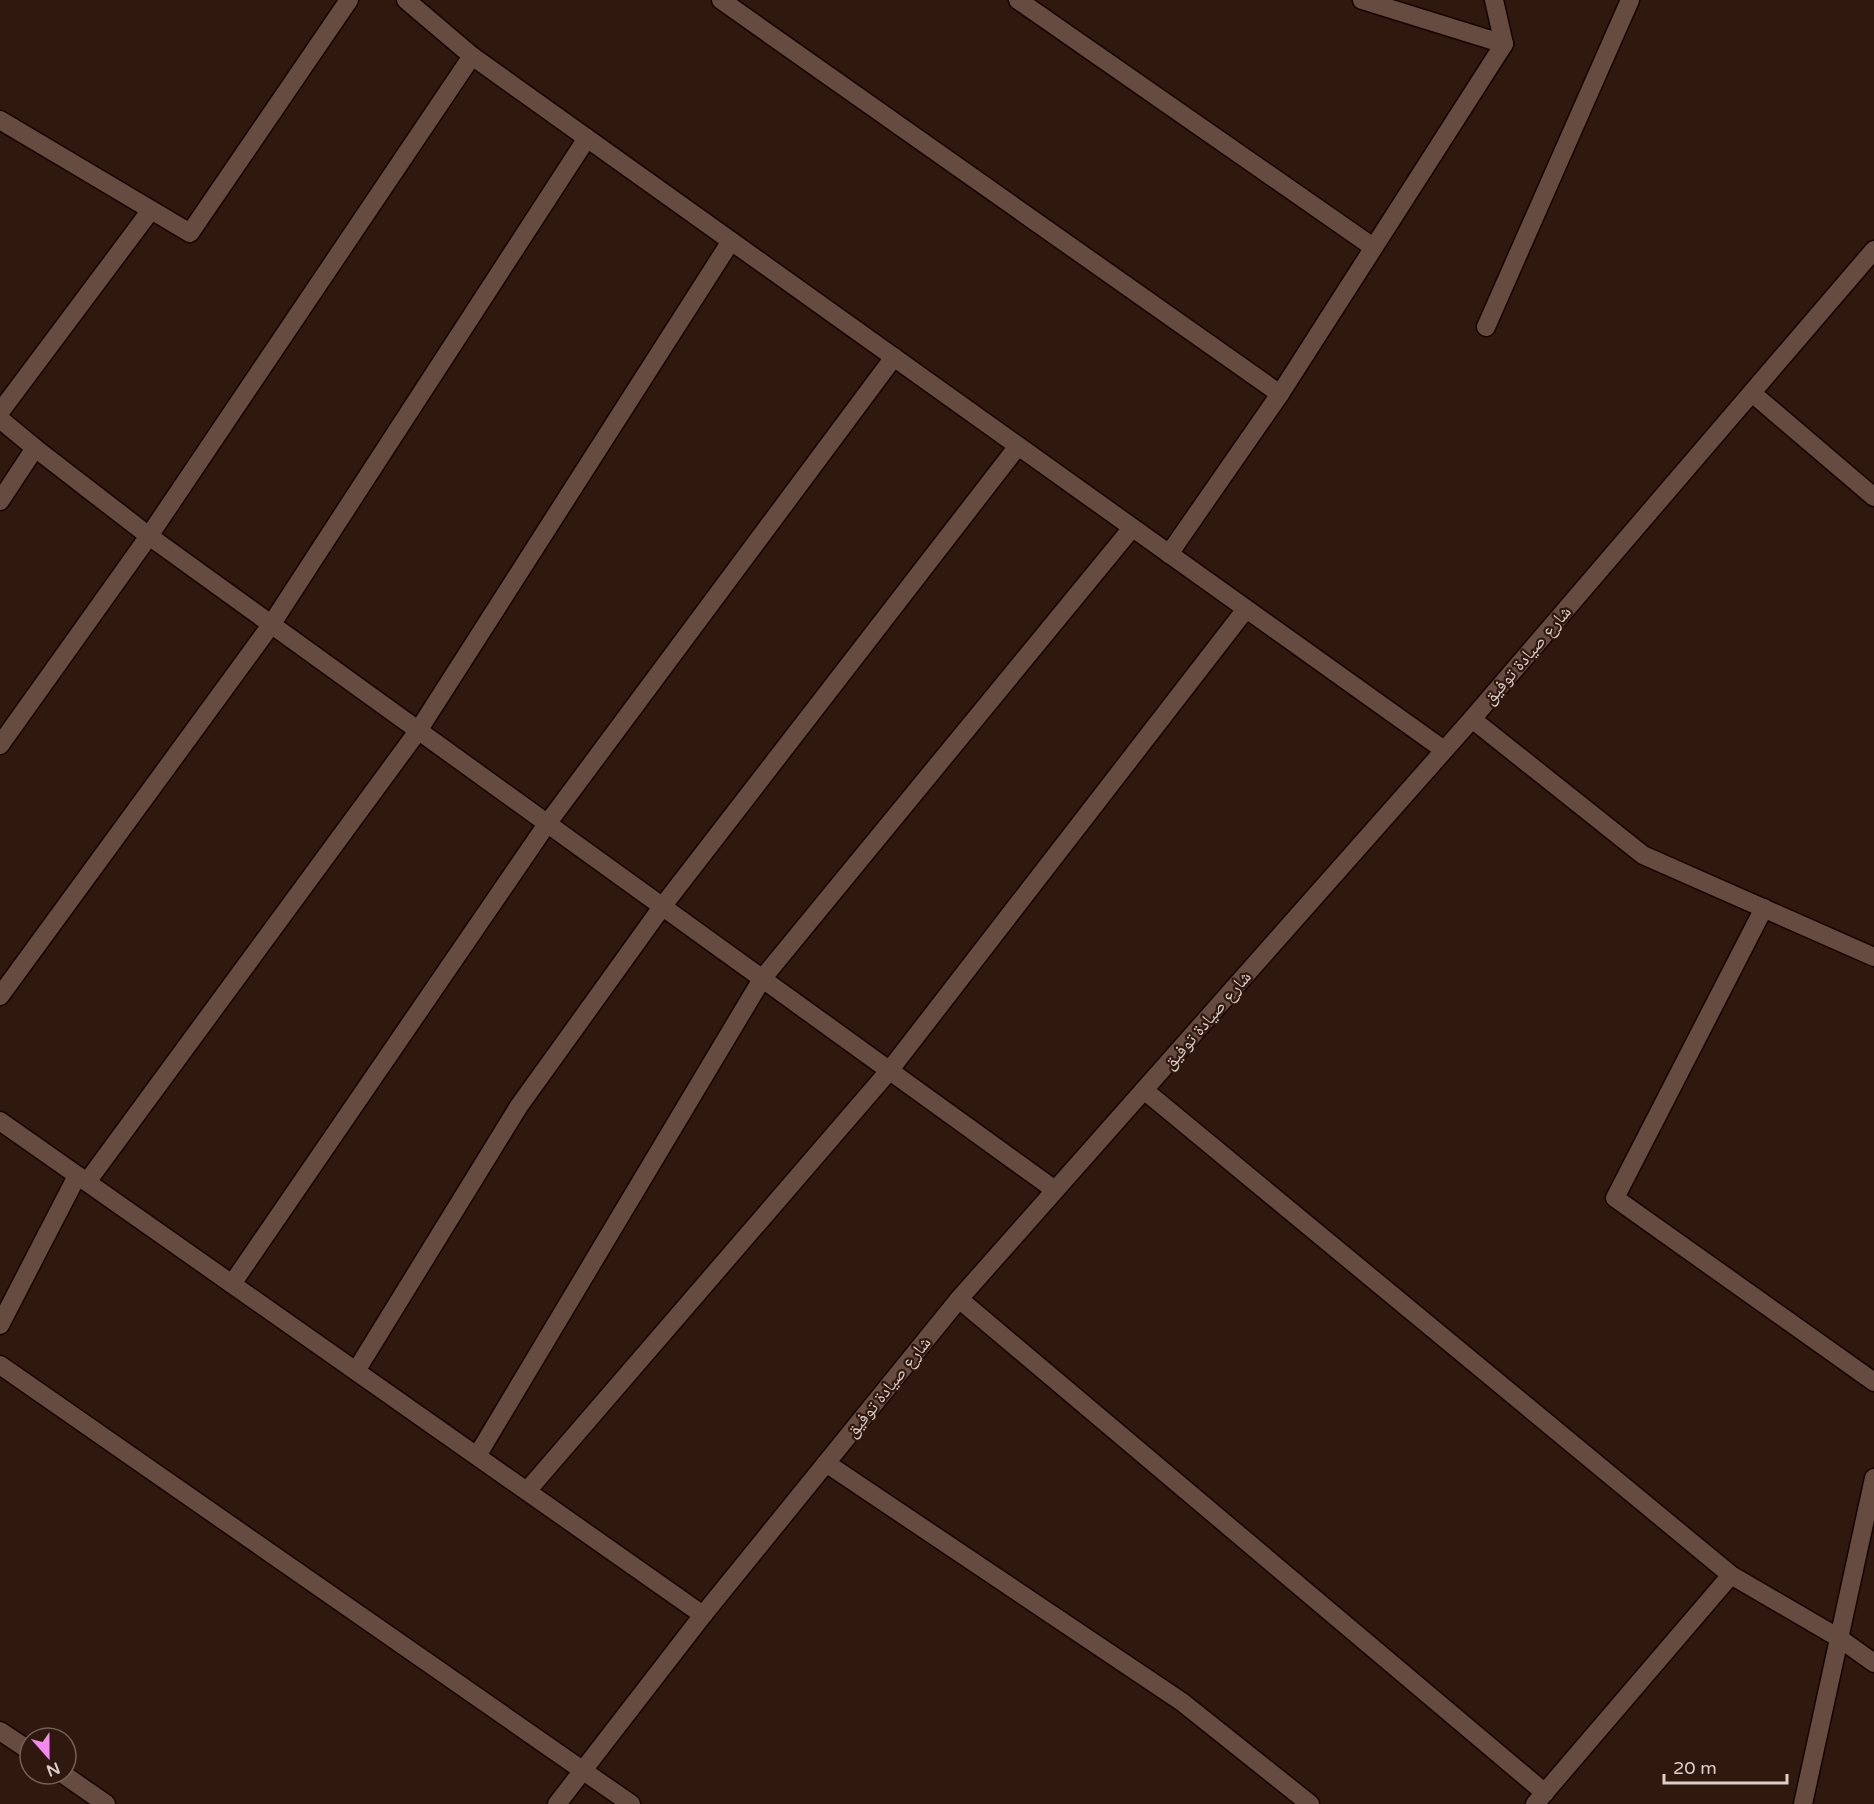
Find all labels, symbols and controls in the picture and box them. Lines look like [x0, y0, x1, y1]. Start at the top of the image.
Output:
street label: شارع صيادة توفيق [1478, 601, 1576, 709]
street label: شارع صيادة توفيق [1158, 966, 1256, 1074]
street label: شارع صيادة توفيق [841, 1332, 935, 1442]
north arrow [18, 1726, 78, 1786]
scale bar [1664, 1747, 1787, 1785]
text: N [43, 1757, 63, 1781]
text: 20 m [1673, 1757, 1717, 1779]

